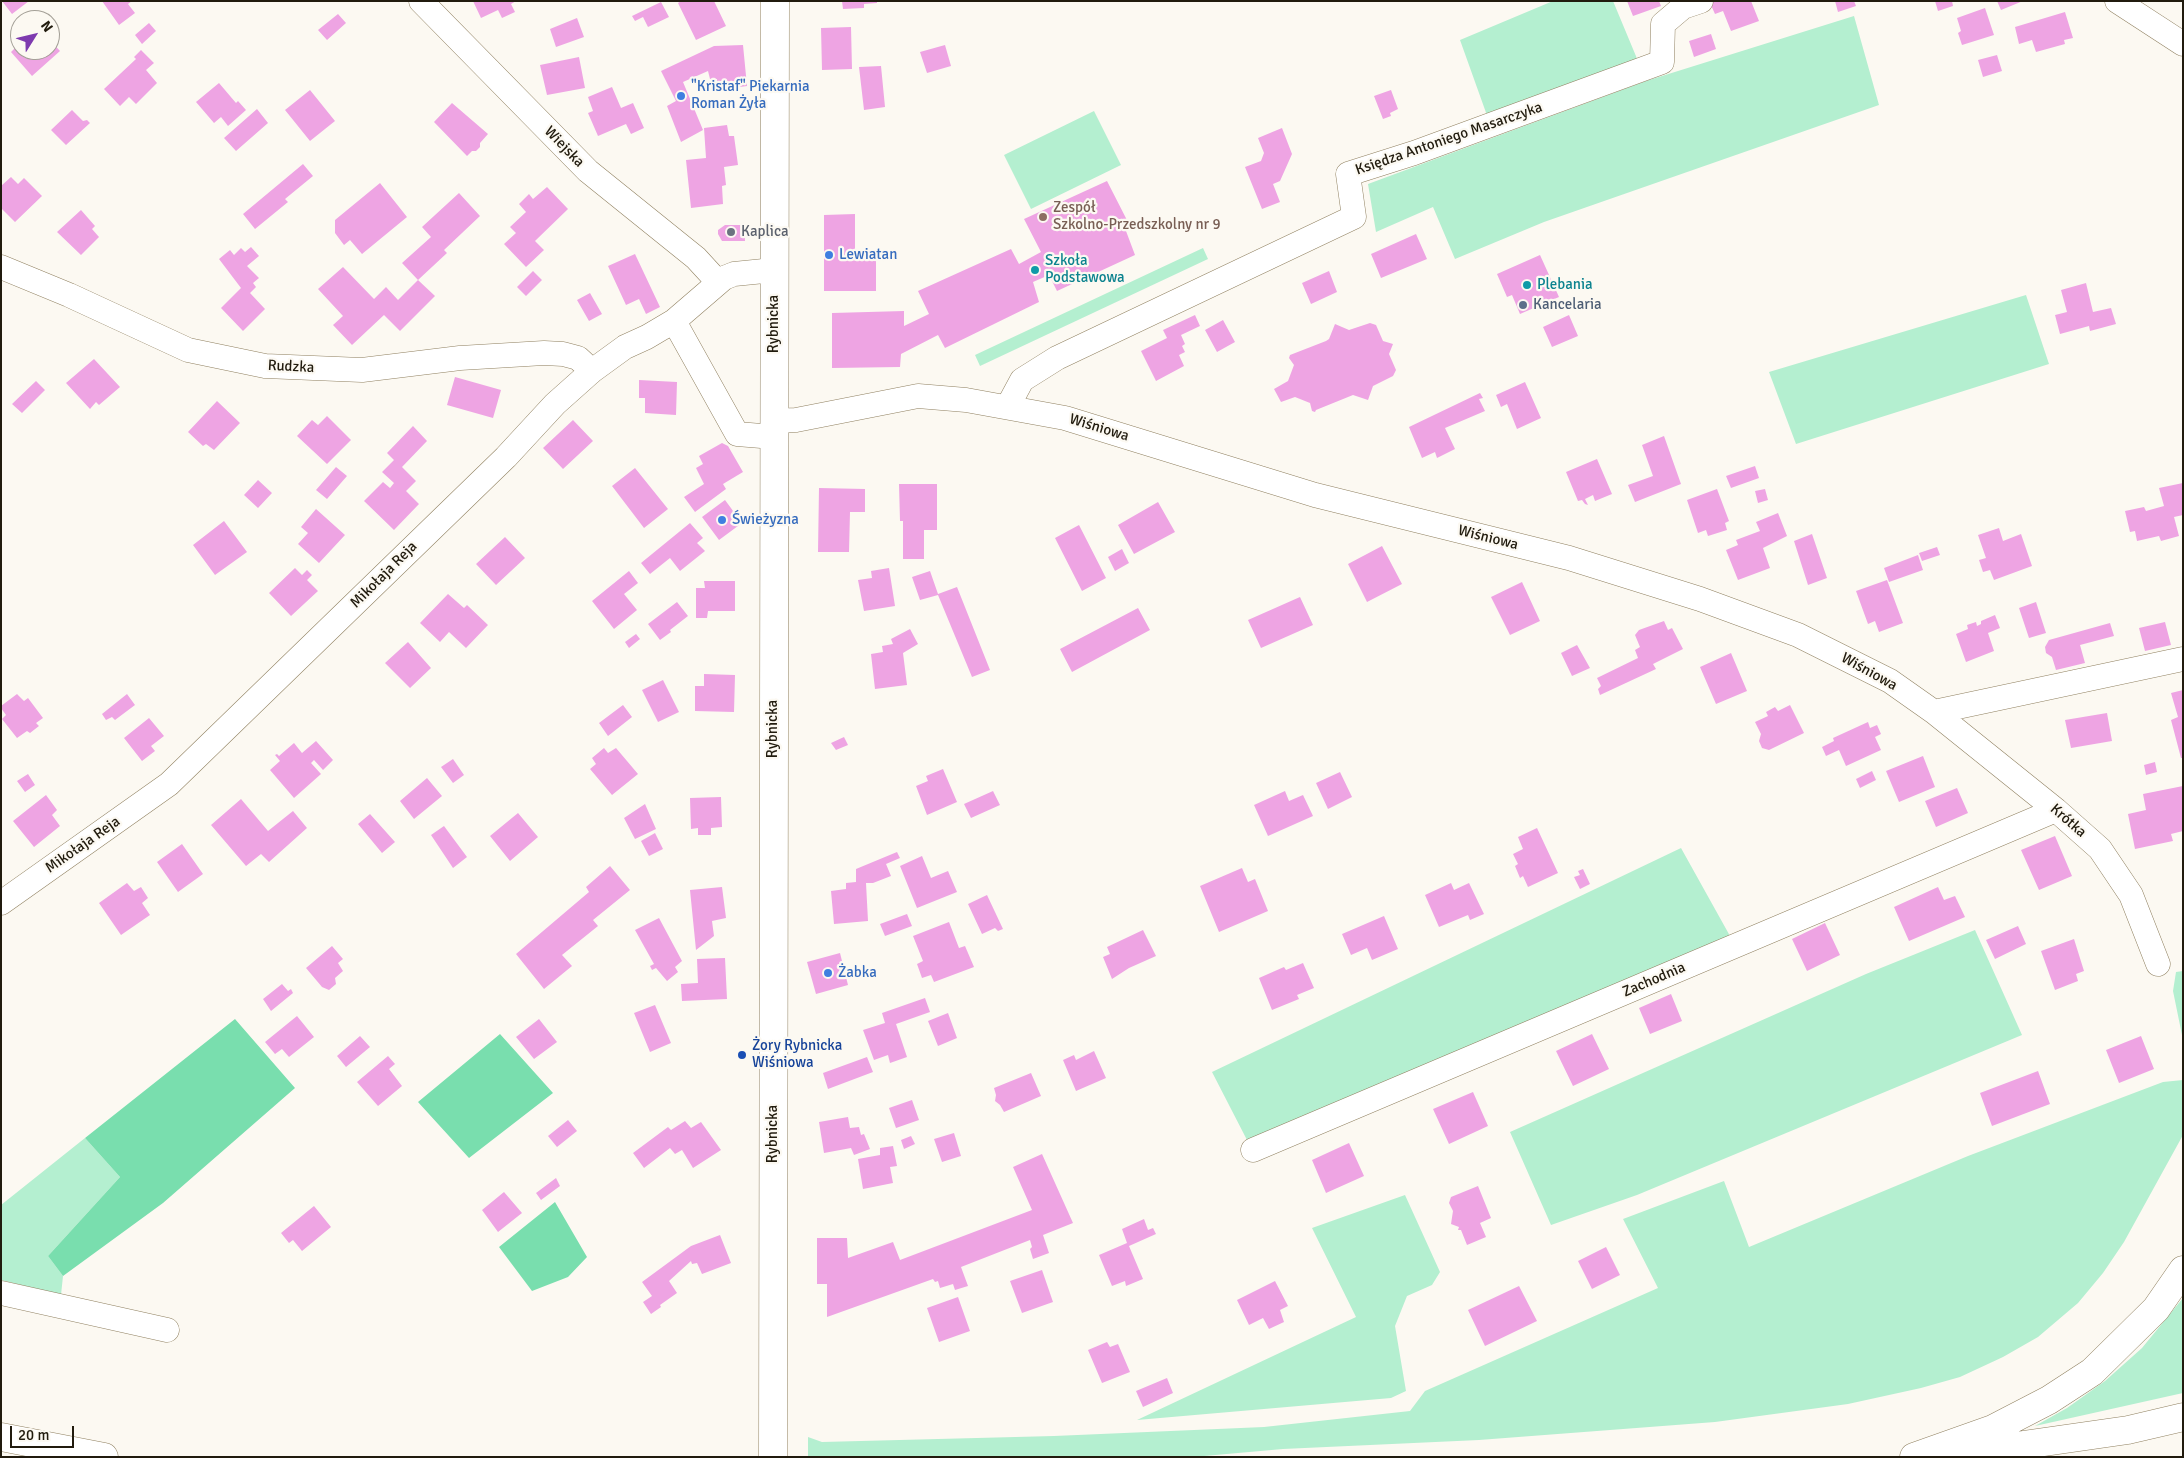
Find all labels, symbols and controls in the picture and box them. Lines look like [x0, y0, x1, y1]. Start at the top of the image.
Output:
north arrow [10, 10, 60, 60]
text: N [37, 18, 56, 35]
place label: "Kristaf" Piekarnia Roman Żyła [691, 78, 810, 113]
marker: "Kristaf" Piekarnia Roman Żyła [675, 90, 687, 102]
street label: Księdza Antoniego Masarczyka [1353, 98, 1545, 180]
street label: Wiejska [540, 123, 588, 171]
place label: Zespół Szkolno-Przedszkolny nr 9 [1053, 199, 1220, 234]
marker: Zespół Szkolno-Przedszkolny nr 9 [1037, 211, 1049, 223]
place label: Kaplica [741, 223, 789, 241]
marker: Kaplica [725, 226, 737, 238]
place label: Lewiatan [839, 246, 897, 264]
marker: Lewiatan [823, 249, 835, 261]
place label: Szkoła Podstawowa [1045, 252, 1125, 287]
marker: Szkoła Podstawowa [1029, 264, 1041, 276]
place label: Plebania [1537, 276, 1593, 294]
marker: Plebania [1521, 279, 1533, 291]
street label: Rybnicka [765, 295, 783, 353]
place label: Kancelaria [1533, 296, 1602, 314]
marker: Kancelaria [1517, 299, 1529, 311]
street label: Rudzka [267, 357, 315, 377]
street label: Wiśniowa [1067, 410, 1131, 446]
place label: Świeżyzna [732, 511, 799, 529]
marker: Świeżyzna [716, 514, 728, 526]
street label: Wiśniowa [1456, 522, 1520, 554]
street label: Mikołaja Reja [347, 538, 421, 612]
street label: Wiśniowa [1838, 649, 1900, 695]
street label: Rybnicka [764, 700, 782, 758]
street label: Krótka [2046, 800, 2090, 842]
street label: Mikołaja Reja [42, 813, 124, 877]
street label: Zachodnia [1620, 959, 1688, 1001]
place label: Żabka [838, 964, 877, 982]
marker: Żabka [822, 967, 834, 979]
place label: Żory Rybnicka Wiśniowa [752, 1037, 842, 1072]
marker: Żory Rybnicka Wiśniowa [736, 1049, 748, 1061]
street label: Rybnicka [764, 1105, 782, 1163]
scale bar [12, 1416, 76, 1448]
text: 20 m [18, 1426, 49, 1444]

